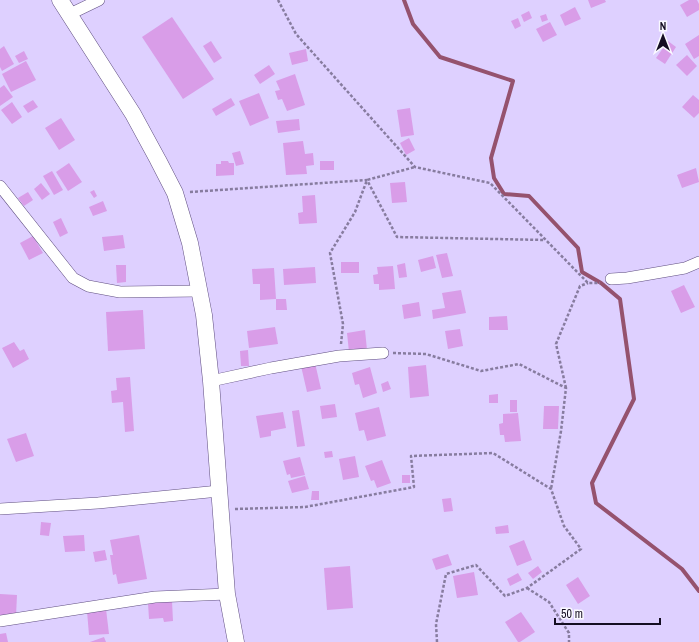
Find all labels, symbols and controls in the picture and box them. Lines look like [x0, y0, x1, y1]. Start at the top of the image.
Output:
north arrow [643, 16, 683, 56]
text: N [660, 19, 666, 33]
scale bar [555, 600, 660, 626]
text: 50 m [561, 606, 583, 622]

